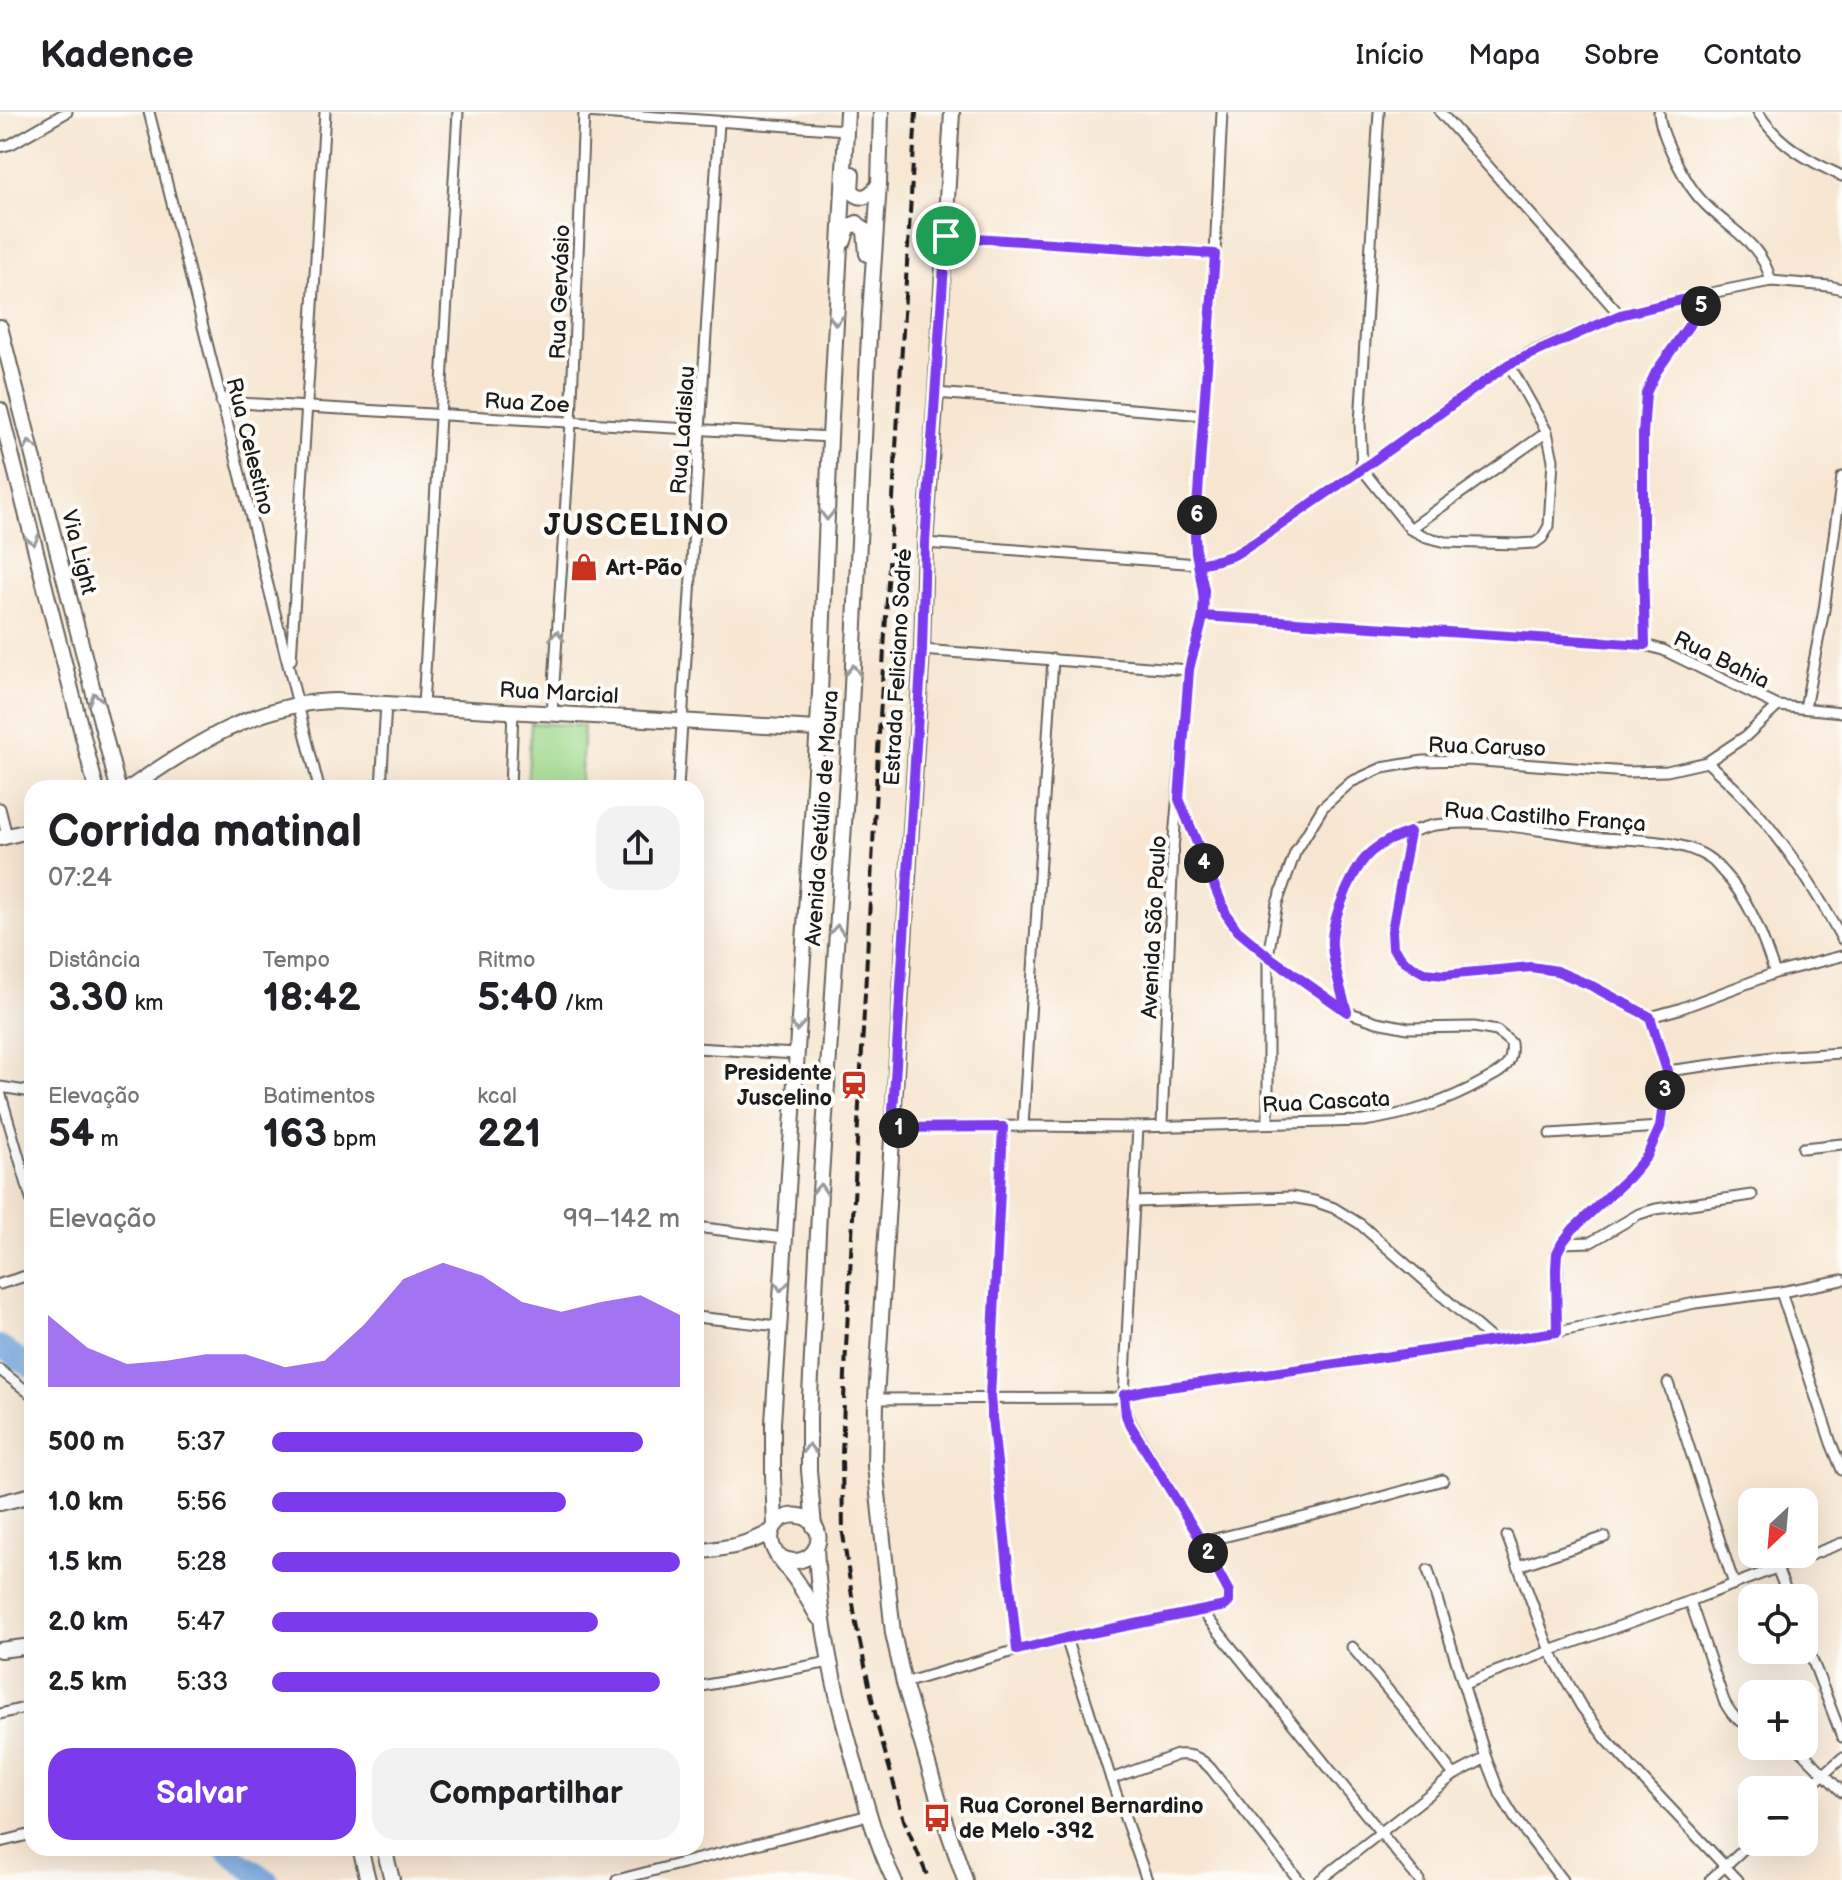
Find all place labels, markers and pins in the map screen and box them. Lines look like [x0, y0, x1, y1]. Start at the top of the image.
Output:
pin [912, 202, 980, 270]
pin: 5 [1681, 286, 1721, 326]
pin: 6 [1177, 495, 1217, 535]
shop icon: Art-Pão [569, 552, 599, 582]
place label: Art-Pão [605, 555, 683, 582]
pin: 4 [1184, 843, 1224, 883]
place label: Presidente Juscelino [724, 1060, 832, 1112]
station icon: Presidente Juscelino [839, 1070, 869, 1100]
pin: 3 [1645, 1070, 1685, 1110]
pin: 1 [879, 1108, 919, 1148]
pin: 2 [1188, 1533, 1228, 1573]
place label: Rua Coronel Bernardino de Melo -392 [959, 1793, 1203, 1845]
bus stop icon: Rua Coronel Bernardino de Melo -392 [922, 1803, 952, 1833]

